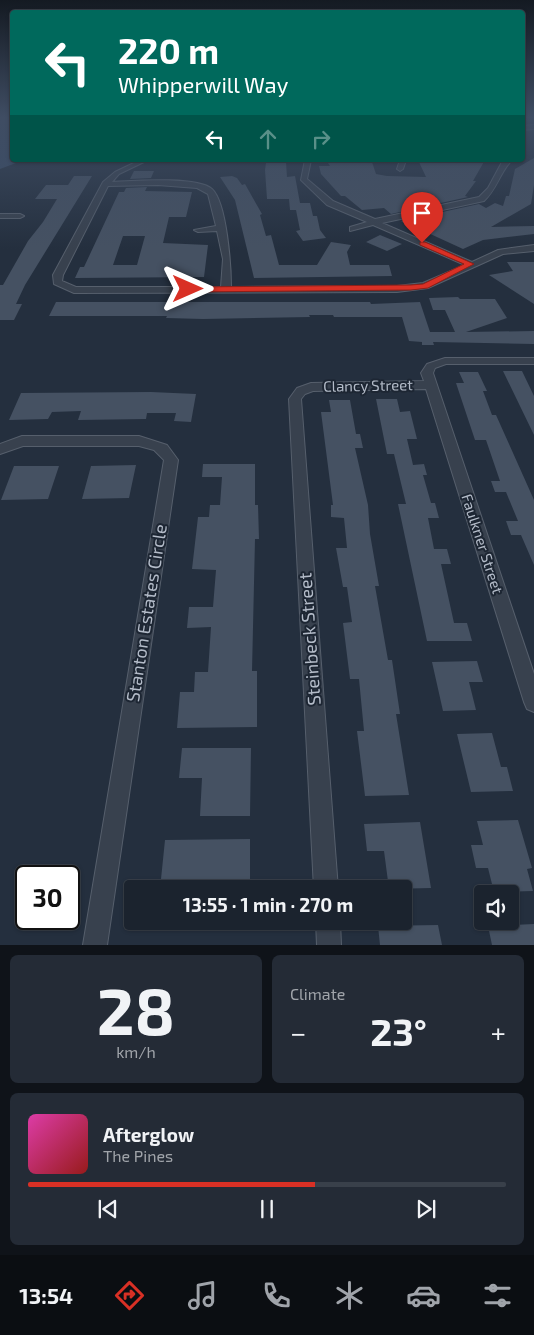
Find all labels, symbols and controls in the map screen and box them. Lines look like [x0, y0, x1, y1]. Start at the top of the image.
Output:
text: 220 m [118, 29, 219, 71]
icon: left [35, 30, 100, 95]
text: Whipperwill Way [118, 71, 288, 97]
icon: left [201, 125, 229, 153]
icon: ahead [254, 125, 282, 153]
icon: right [307, 125, 335, 153]
pin [401, 192, 443, 243]
icon: arrive [408, 199, 436, 227]
position arrow [161, 262, 213, 314]
street label: Clancy Street [323, 375, 413, 395]
street label: Faulkner Street [458, 491, 508, 596]
street label: Stanton Estates Circle [121, 522, 171, 703]
street label: Steinbeck Street [293, 572, 325, 706]
speed limit sign: 30 [15, 865, 80, 930]
map controls [474, 885, 519, 930]
button: sound [474, 885, 519, 930]
text: 13:55 · 1 min · 270 m [183, 893, 353, 916]
text: 28 [97, 970, 175, 1048]
text: Climate [290, 984, 345, 1003]
text: 23° [370, 1008, 427, 1054]
text: − [290, 1015, 306, 1049]
text: + [491, 1015, 506, 1049]
text: km/h [116, 1042, 156, 1061]
text: Afterglow [103, 1123, 194, 1146]
text: The Pines [103, 1146, 173, 1165]
icon: previous [94, 1195, 122, 1223]
icon: pause [253, 1195, 281, 1223]
icon: next [412, 1195, 440, 1223]
icon: directions [112, 1278, 147, 1313]
icon: music [185, 1278, 220, 1313]
icon: phone [259, 1278, 294, 1313]
icon: climate [332, 1278, 367, 1313]
icon: car [406, 1278, 441, 1313]
icon: filters [480, 1278, 515, 1313]
text: 13:54 [19, 1282, 73, 1308]

